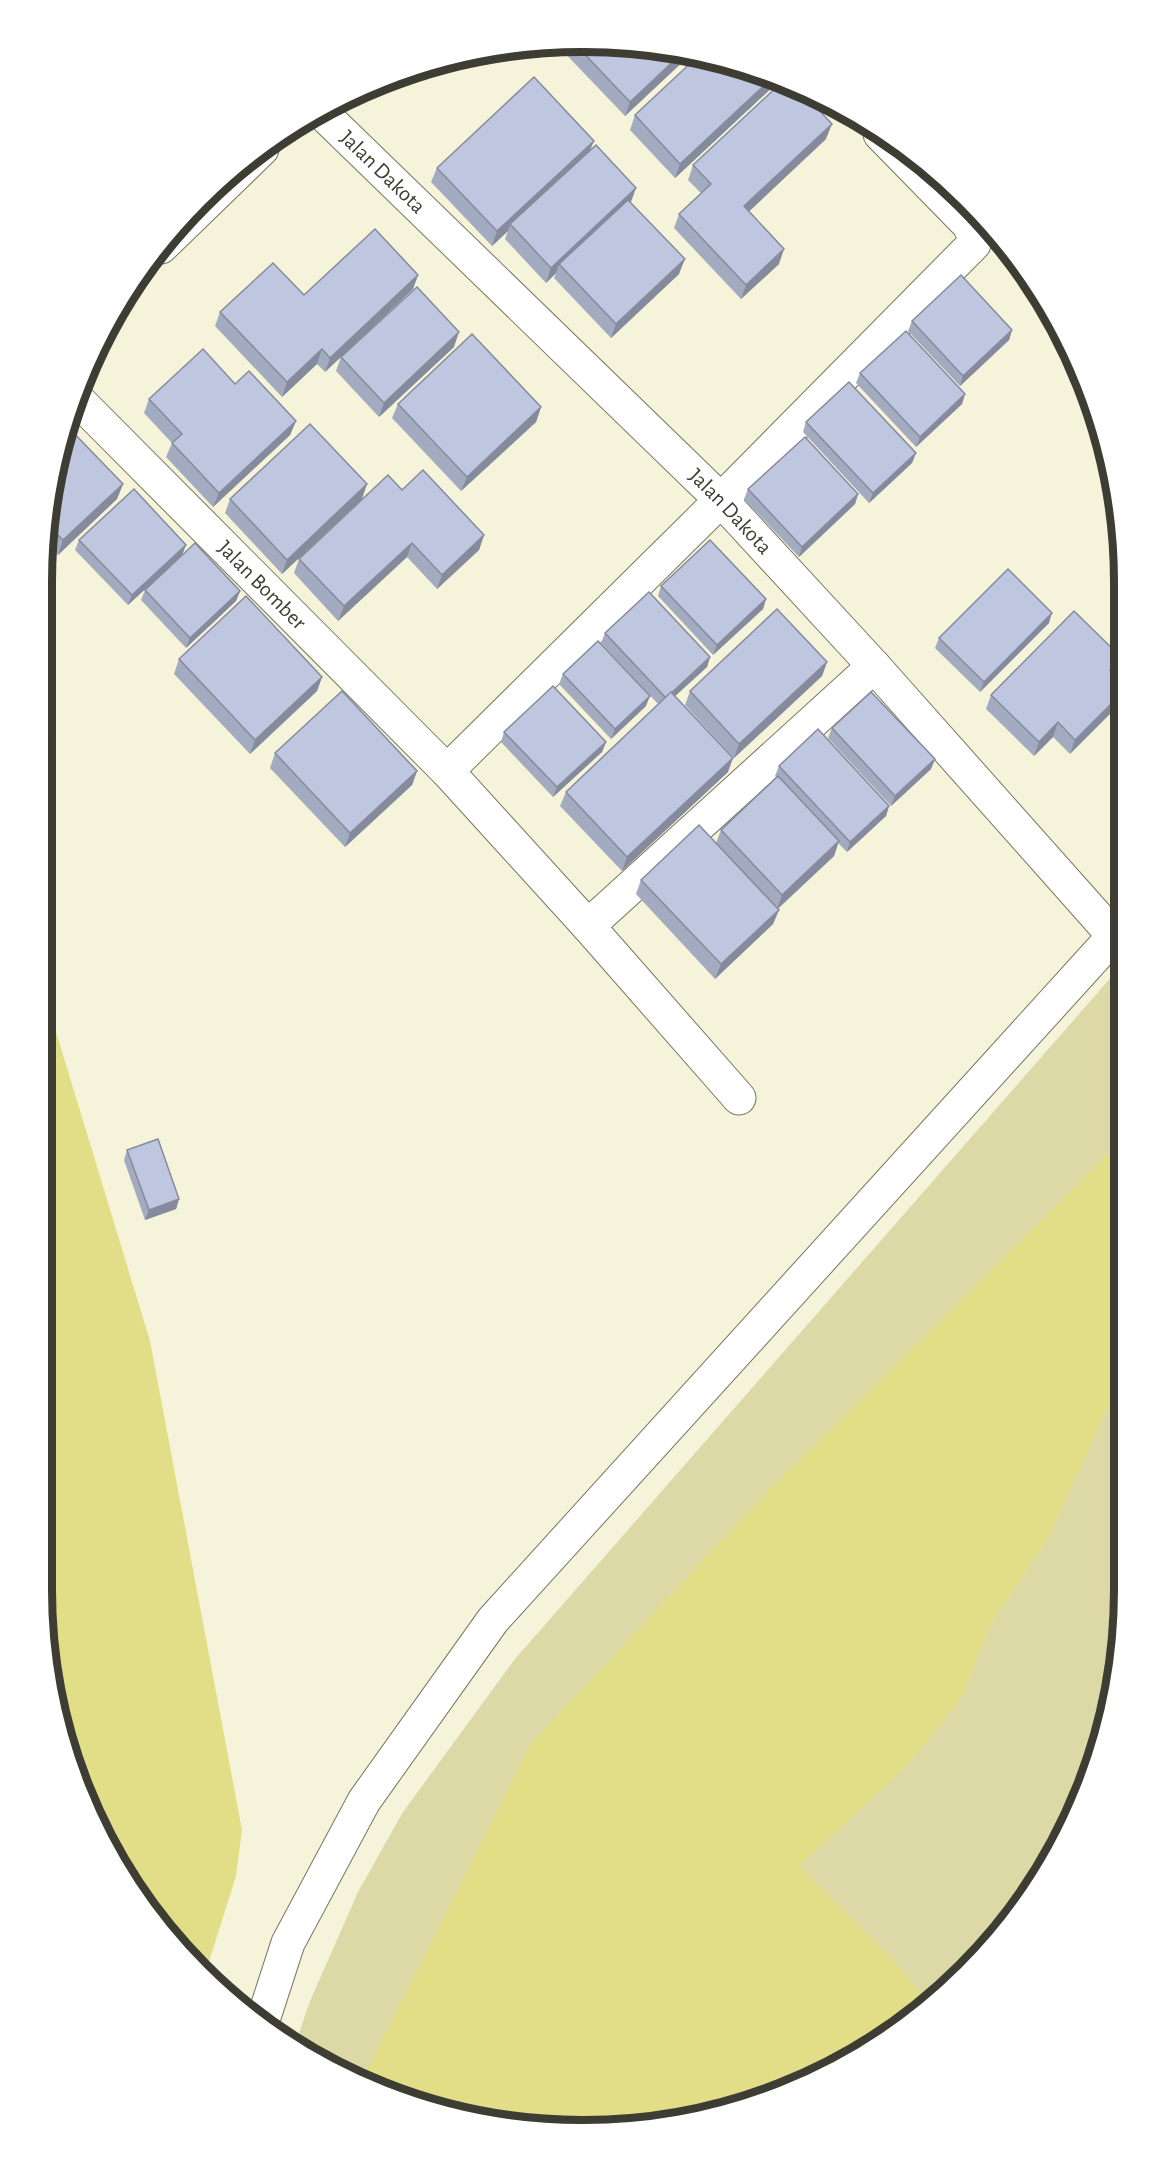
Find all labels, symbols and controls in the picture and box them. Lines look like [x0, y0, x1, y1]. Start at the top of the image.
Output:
street label: Jalan Dakota [336, 126, 430, 218]
street label: Jalan Dakota [685, 464, 776, 558]
street label: Jalan Bomber [214, 536, 311, 634]

